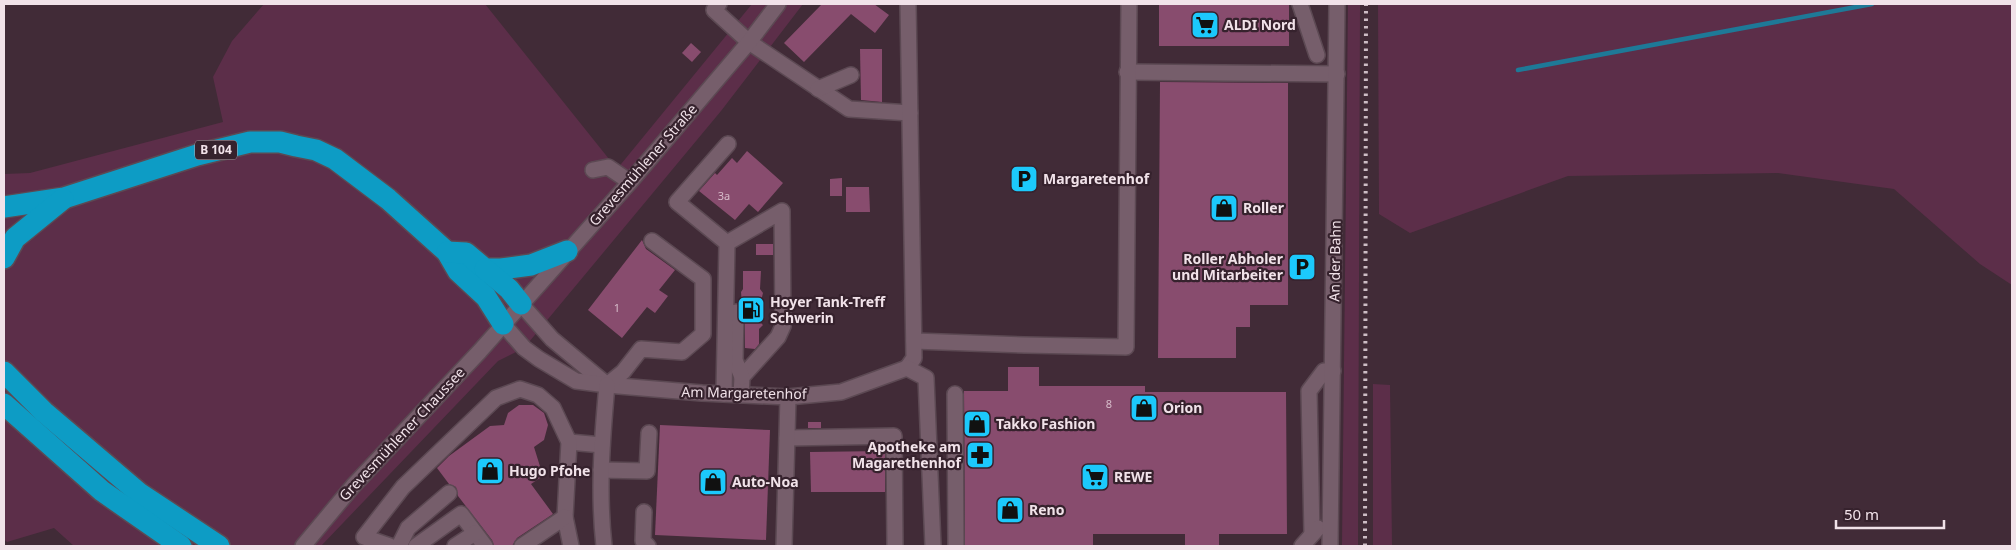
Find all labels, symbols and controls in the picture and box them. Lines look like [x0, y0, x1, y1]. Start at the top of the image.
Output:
supermarket icon: ALDI Nord [1190, 10, 1220, 40]
place label: ALDI Nord [1224, 15, 1296, 34]
street label: Grevesmühlener Straße [584, 100, 701, 230]
road number: B 104 [195, 140, 237, 160]
parking icon: Margaretenhof [1009, 164, 1039, 194]
place label: Margaretenhof [1043, 169, 1151, 188]
house number: 3a [718, 188, 730, 203]
shop icon: Roller [1209, 193, 1239, 223]
place label: Roller [1243, 198, 1285, 217]
street label: An der Bahn [1324, 220, 1345, 302]
place label: Roller Abholer und Mitarbeiter [1172, 249, 1284, 284]
parking icon: Roller Abholer und Mitarbeiter [1287, 252, 1317, 282]
place label: Hoyer Tank-Treff Schwerin [770, 292, 886, 327]
fuel station icon: Hoyer Tank-Treff Schwerin [736, 295, 766, 325]
house number: 1 [614, 300, 620, 315]
street label: Grevesmühlener Chaussee [335, 363, 469, 505]
street label: Am Margaretenhof [681, 382, 808, 403]
shop icon: Orion [1129, 393, 1159, 423]
house number: 8 [1106, 396, 1112, 411]
place label: Orion [1163, 398, 1202, 417]
shop icon: Takko Fashion [962, 409, 992, 439]
place label: Takko Fashion [996, 414, 1095, 433]
place label: Apotheke am Magarethenhof [852, 437, 963, 472]
pharmacy icon: Apotheke am Magarethenhof [965, 440, 995, 470]
shop icon: Hugo Pfohe [475, 456, 505, 486]
place label: Hugo Pfohe [509, 461, 590, 480]
supermarket icon: REWE [1080, 462, 1110, 492]
shop icon: Auto-Noa [698, 467, 728, 497]
place label: REWE [1114, 467, 1153, 486]
place label: Auto-Noa [732, 472, 799, 491]
shop icon: Reno [995, 495, 1025, 525]
scale bar [1836, 498, 1944, 530]
place label: Reno [1029, 500, 1065, 519]
text: 50 m [1844, 504, 1879, 524]

